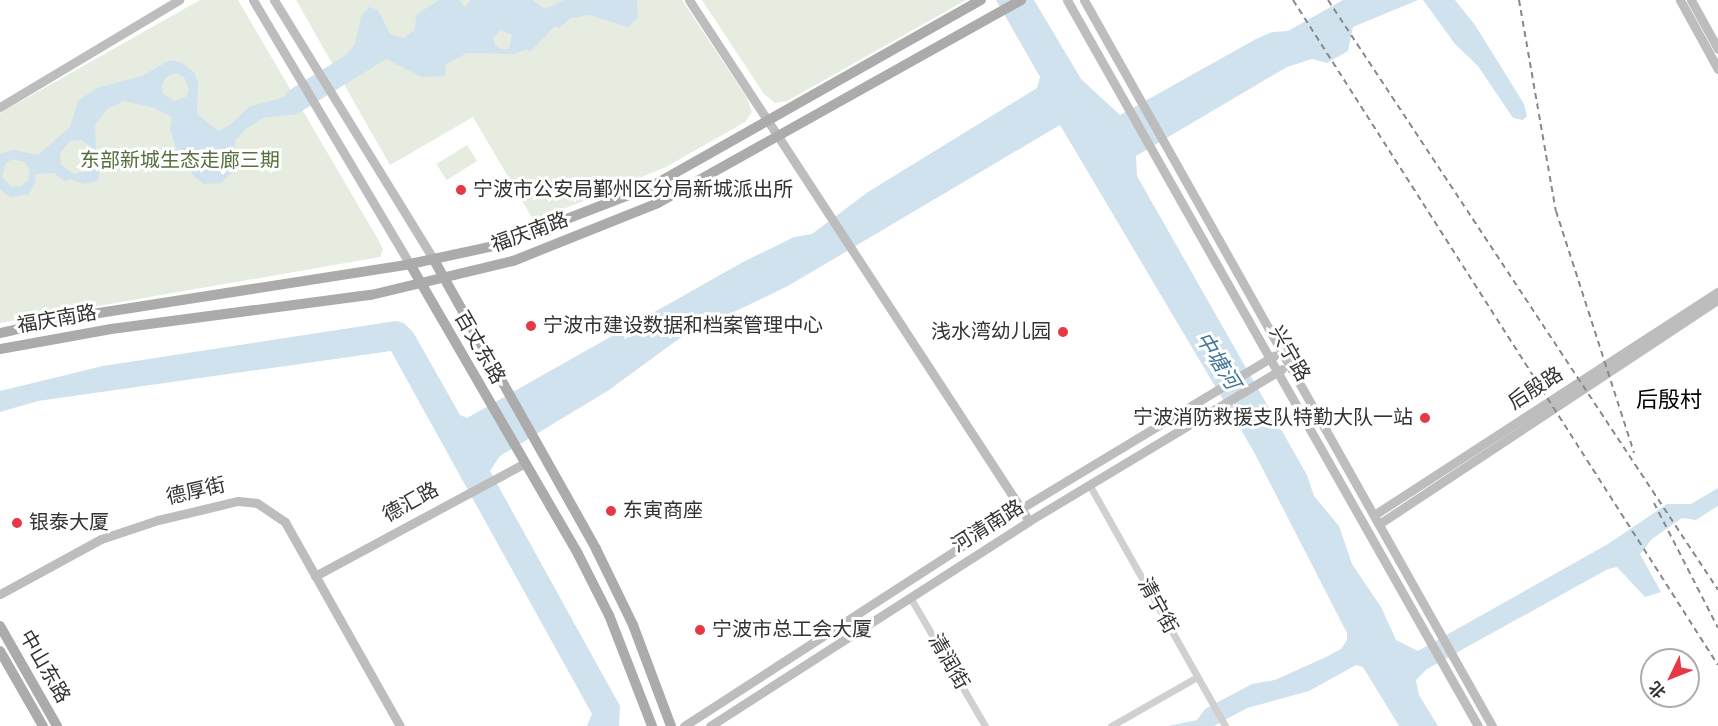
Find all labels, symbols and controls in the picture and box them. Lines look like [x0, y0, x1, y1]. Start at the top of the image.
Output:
park label: 东部新城生态走廊三期 [80, 149, 280, 173]
place label: 宁波市公安局鄞州区分局新城派出所 [473, 178, 793, 202]
marker: 宁波市公安局鄞州区分局新城派出所 [454, 183, 468, 197]
street label: 福庆南路 [488, 208, 572, 258]
street label: 福庆南路 [16, 301, 98, 339]
street label: 百丈东路 [449, 307, 509, 389]
place label: 宁波市建设数据和档案管理中心 [543, 314, 823, 338]
marker: 宁波市建设数据和档案管理中心 [524, 319, 538, 333]
place label: 浅水湾幼儿园 [931, 320, 1051, 344]
street label: 兴宁路 [1264, 322, 1314, 386]
marker: 浅水湾幼儿园 [1056, 325, 1070, 339]
water label: 中塘河 [1190, 328, 1244, 394]
street label: 后殷路 [1504, 363, 1568, 415]
district label: 后殷村 [1636, 388, 1702, 414]
place label: 宁波消防救援支队特勤大队一站 [1133, 406, 1413, 430]
marker: 宁波消防救援支队特勤大队一站 [1418, 411, 1432, 425]
street label: 德厚街 [164, 474, 228, 510]
street label: 德汇路 [379, 478, 443, 528]
street label: 河清南路 [948, 496, 1028, 558]
place label: 东寅商座 [623, 499, 703, 523]
marker: 东寅商座 [604, 504, 618, 518]
place label: 银泰大厦 [29, 511, 109, 535]
marker: 银泰大厦 [10, 516, 24, 530]
street label: 清宁街 [1132, 574, 1182, 638]
place label: 宁波市总工会大厦 [712, 618, 872, 642]
marker: 宁波市总工会大厦 [693, 623, 707, 637]
street label: 中山东路 [14, 626, 74, 708]
street label: 清润街 [923, 630, 973, 694]
north arrow [1640, 648, 1700, 708]
text: 北 [1646, 677, 1670, 702]

